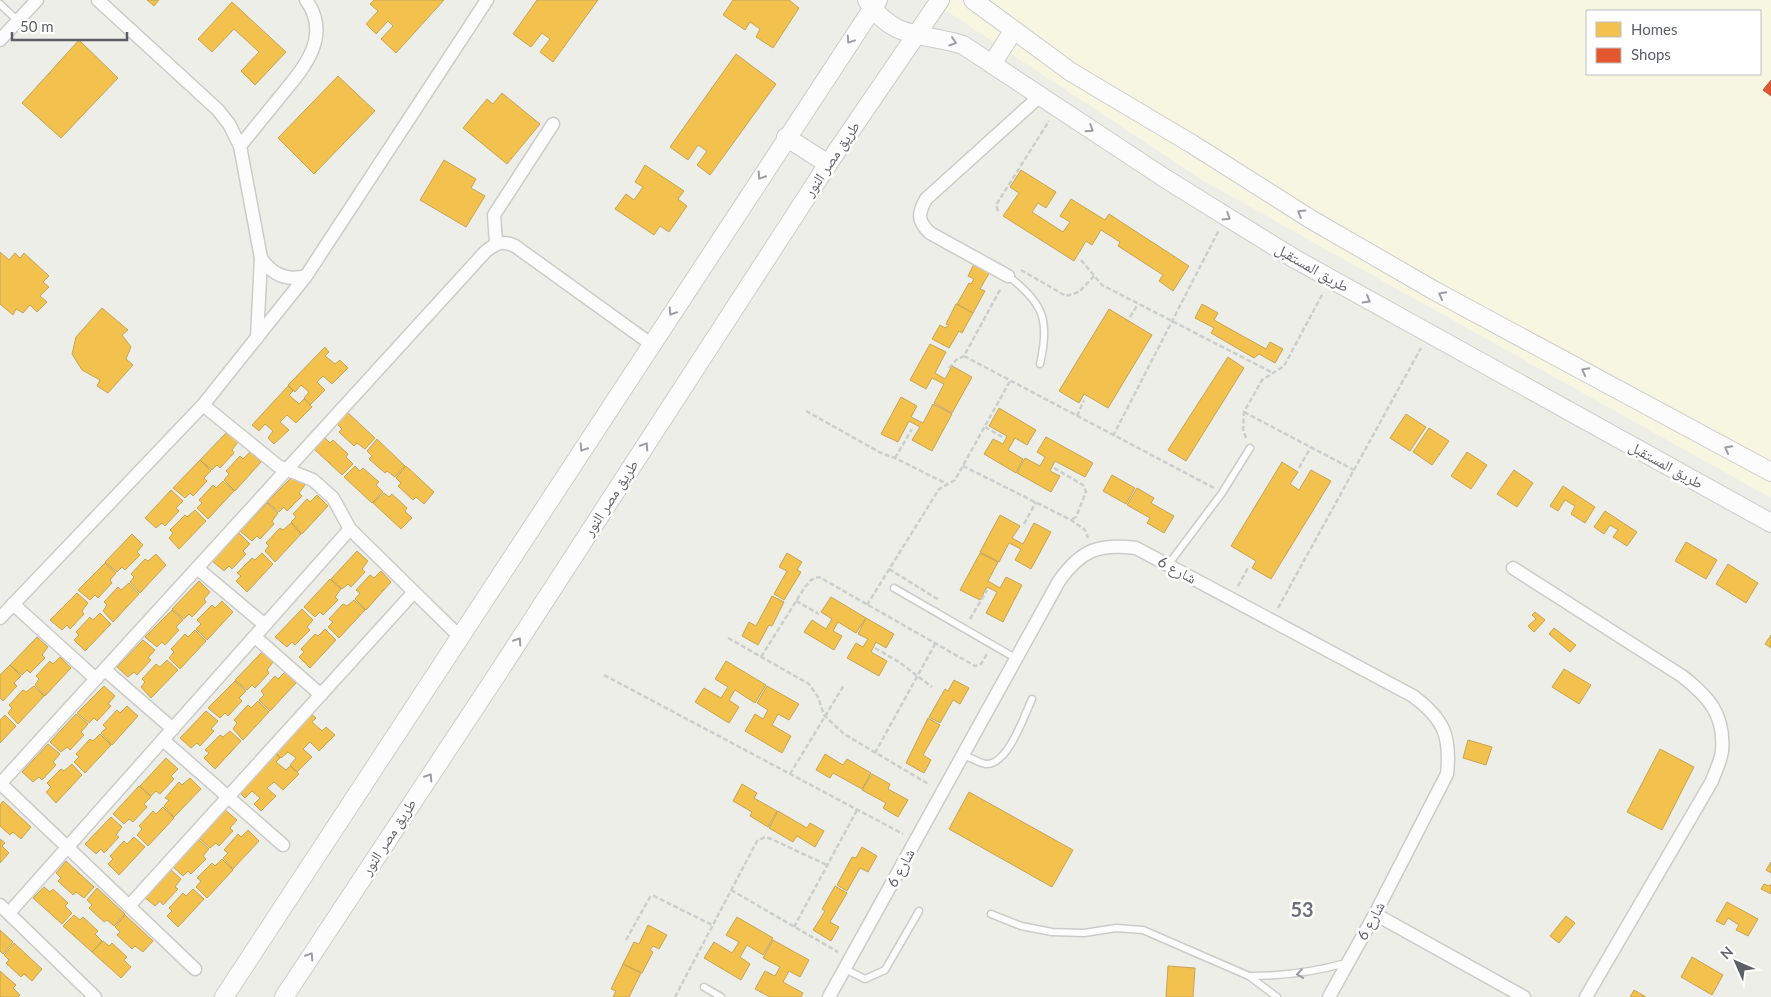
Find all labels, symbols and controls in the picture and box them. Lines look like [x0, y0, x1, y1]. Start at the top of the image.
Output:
scale bar [12, 10, 128, 42]
legend [1586, 10, 1761, 75]
text: 50 m [20, 17, 54, 35]
text: Homes [1631, 20, 1677, 38]
one-way arrow [847, 35, 857, 44]
one-way arrow [949, 37, 957, 47]
text: Shops [1631, 45, 1671, 63]
street label: طريق مصر النور [799, 117, 865, 201]
one-way arrow [1085, 123, 1094, 133]
one-way arrow [757, 170, 767, 179]
one-way arrow [1222, 210, 1231, 220]
one-way arrow [1298, 210, 1307, 220]
street label: طريق المستقبل [1272, 239, 1353, 297]
one-way arrow [1438, 291, 1447, 301]
one-way arrow [1362, 293, 1371, 303]
one-way arrow [669, 306, 678, 316]
one-way arrow [1582, 368, 1591, 378]
street label: طريق المستقبل [1625, 436, 1707, 494]
one-way arrow [580, 442, 589, 452]
one-way arrow [639, 443, 648, 452]
one-way arrow [1724, 445, 1733, 455]
street label: طريق مصر النور [578, 456, 643, 541]
street label: شارع 6 [1154, 552, 1200, 589]
one-way arrow [512, 638, 521, 647]
one-way arrow [423, 773, 432, 783]
street label: طريق مصر النور [356, 795, 421, 880]
street label: شارع 6 [882, 845, 920, 891]
district label: 53 [1290, 897, 1314, 921]
street label: شارع 6 [1352, 898, 1390, 944]
north arrow [1711, 937, 1761, 987]
text: N [1717, 943, 1736, 962]
one-way arrow [304, 953, 314, 962]
one-way arrow [1296, 968, 1304, 978]

